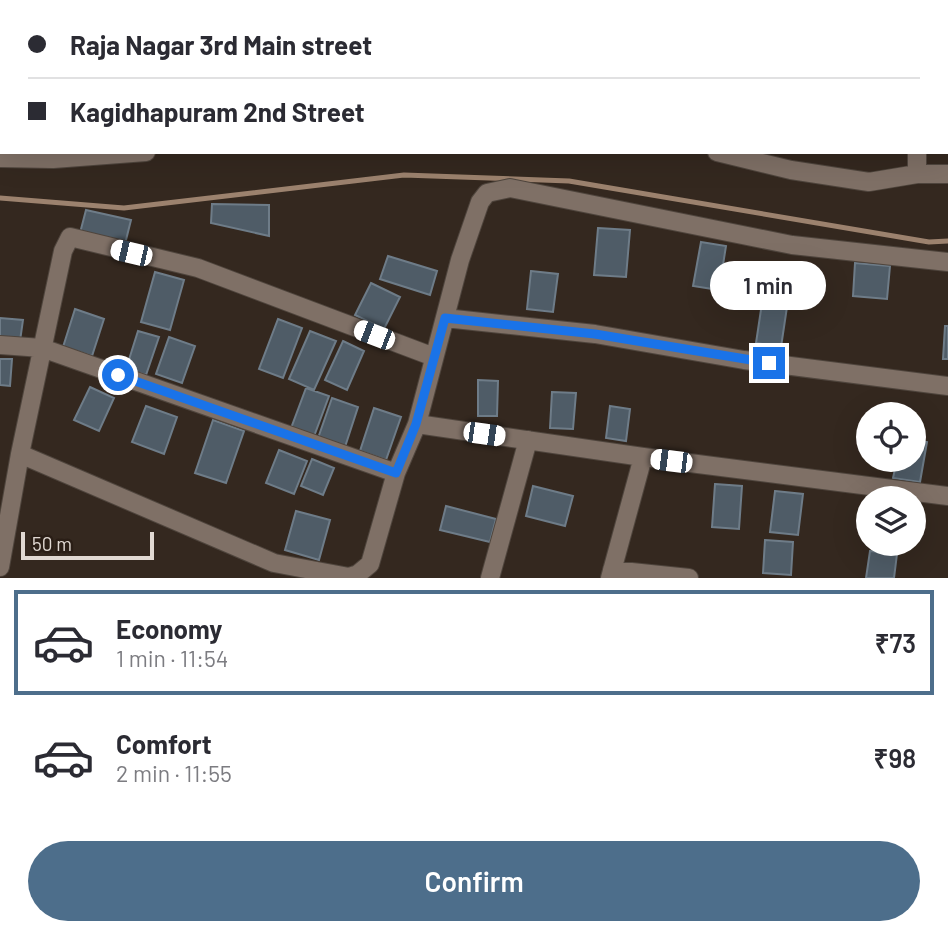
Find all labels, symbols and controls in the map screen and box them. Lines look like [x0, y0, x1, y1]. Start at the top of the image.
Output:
text: Raja Nagar 3rd Main street [70, 29, 372, 60]
text: Kagidhapuram 2nd Street [70, 96, 365, 127]
car [109, 238, 154, 268]
callout: 1 min [711, 262, 827, 310]
text: 1 min [743, 271, 793, 299]
car [351, 318, 398, 352]
route end [753, 347, 785, 379]
route start [102, 359, 134, 391]
map controls [856, 402, 926, 556]
button: locate [856, 402, 926, 472]
car [462, 421, 507, 447]
car [649, 448, 694, 474]
button: layers [856, 486, 926, 556]
scale bar [21, 529, 154, 561]
text: 50 m [32, 532, 72, 555]
icon: car [32, 611, 95, 674]
text: Economy [116, 613, 222, 644]
text: ₹73 [875, 627, 916, 658]
text: 1 min · 11:54 [116, 644, 228, 672]
icon: car [32, 726, 95, 789]
text: Comfort [116, 728, 212, 759]
text: ₹98 [874, 742, 916, 773]
text: 2 min · 11:55 [116, 759, 232, 787]
button: Confirm [28, 841, 920, 921]

